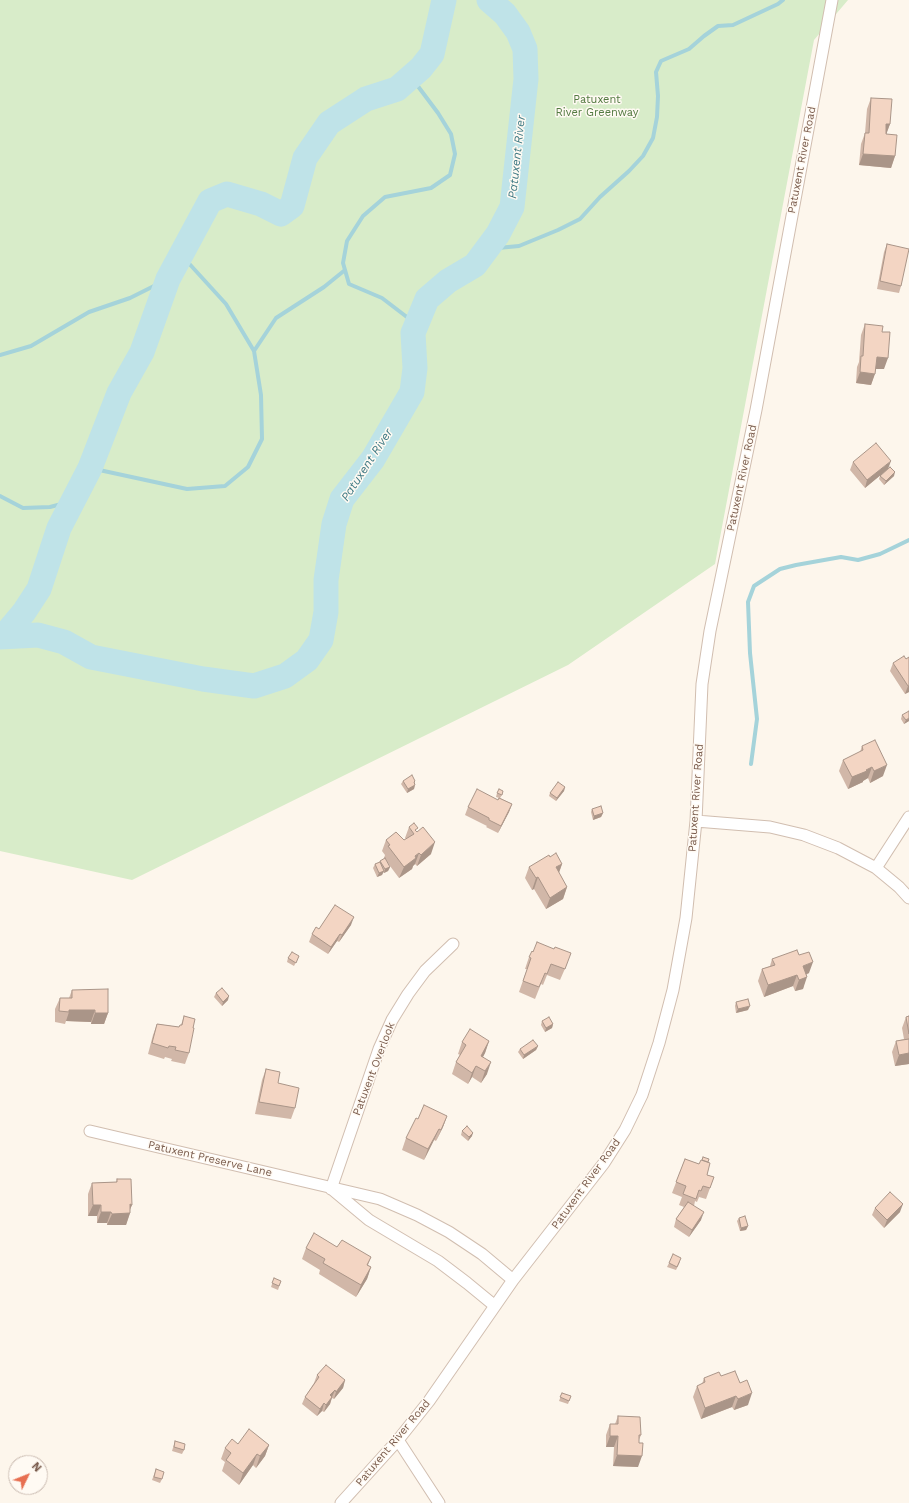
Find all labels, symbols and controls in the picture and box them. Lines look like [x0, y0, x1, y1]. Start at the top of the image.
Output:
park label: Patuxent River Greenway [556, 93, 638, 119]
street label: Patuxent River Road [785, 105, 819, 215]
water label: Patuxent River [505, 115, 529, 199]
street label: Patuxent River Road [724, 424, 760, 532]
water label: Patuxent River [338, 426, 396, 504]
street label: Patuxent River Road [686, 743, 706, 853]
street label: Patuxent Overlook [350, 1021, 398, 1117]
street label: Patuxent River Road [549, 1136, 623, 1232]
street label: Patuxent Preserve Lane [147, 1138, 273, 1180]
street label: Patuxent River Road [353, 1397, 433, 1489]
north arrow [8, 1455, 48, 1495]
text: N [29, 1460, 44, 1475]

